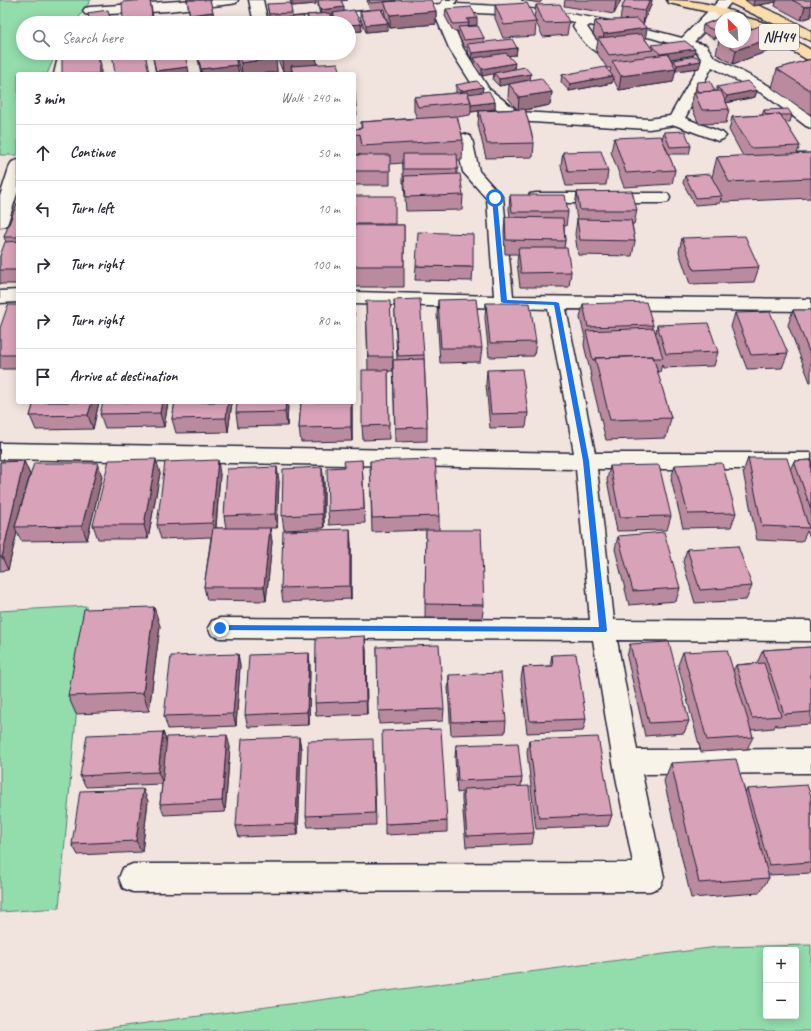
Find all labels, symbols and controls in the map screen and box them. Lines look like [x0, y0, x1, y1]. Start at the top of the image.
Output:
north arrow [715, 12, 751, 48]
search box [16, 16, 356, 60]
road number: NH44 [759, 24, 799, 50]
icon: search [30, 27, 52, 49]
text: Search here [62, 29, 123, 48]
text: 3 min [32, 88, 65, 109]
text: Walk · 240 m [281, 90, 340, 106]
icon: ahead [32, 142, 54, 164]
text: Continue [70, 143, 115, 162]
text: 50 m [318, 145, 340, 161]
route start [486, 189, 504, 207]
icon: left [32, 198, 54, 220]
text: Turn left [70, 199, 113, 218]
text: 10 m [318, 201, 340, 217]
icon: right [32, 254, 54, 276]
text: Turn right [70, 255, 123, 274]
text: 100 m [312, 257, 340, 273]
icon: right [32, 310, 54, 332]
text: Turn right [70, 311, 123, 330]
text: 80 m [318, 313, 340, 329]
icon: arrive [32, 366, 54, 388]
text: Arrive at destination [70, 367, 177, 386]
route end [211, 619, 229, 637]
map controls [763, 947, 799, 1019]
button: + [763, 947, 799, 983]
button: − [763, 983, 799, 1019]

